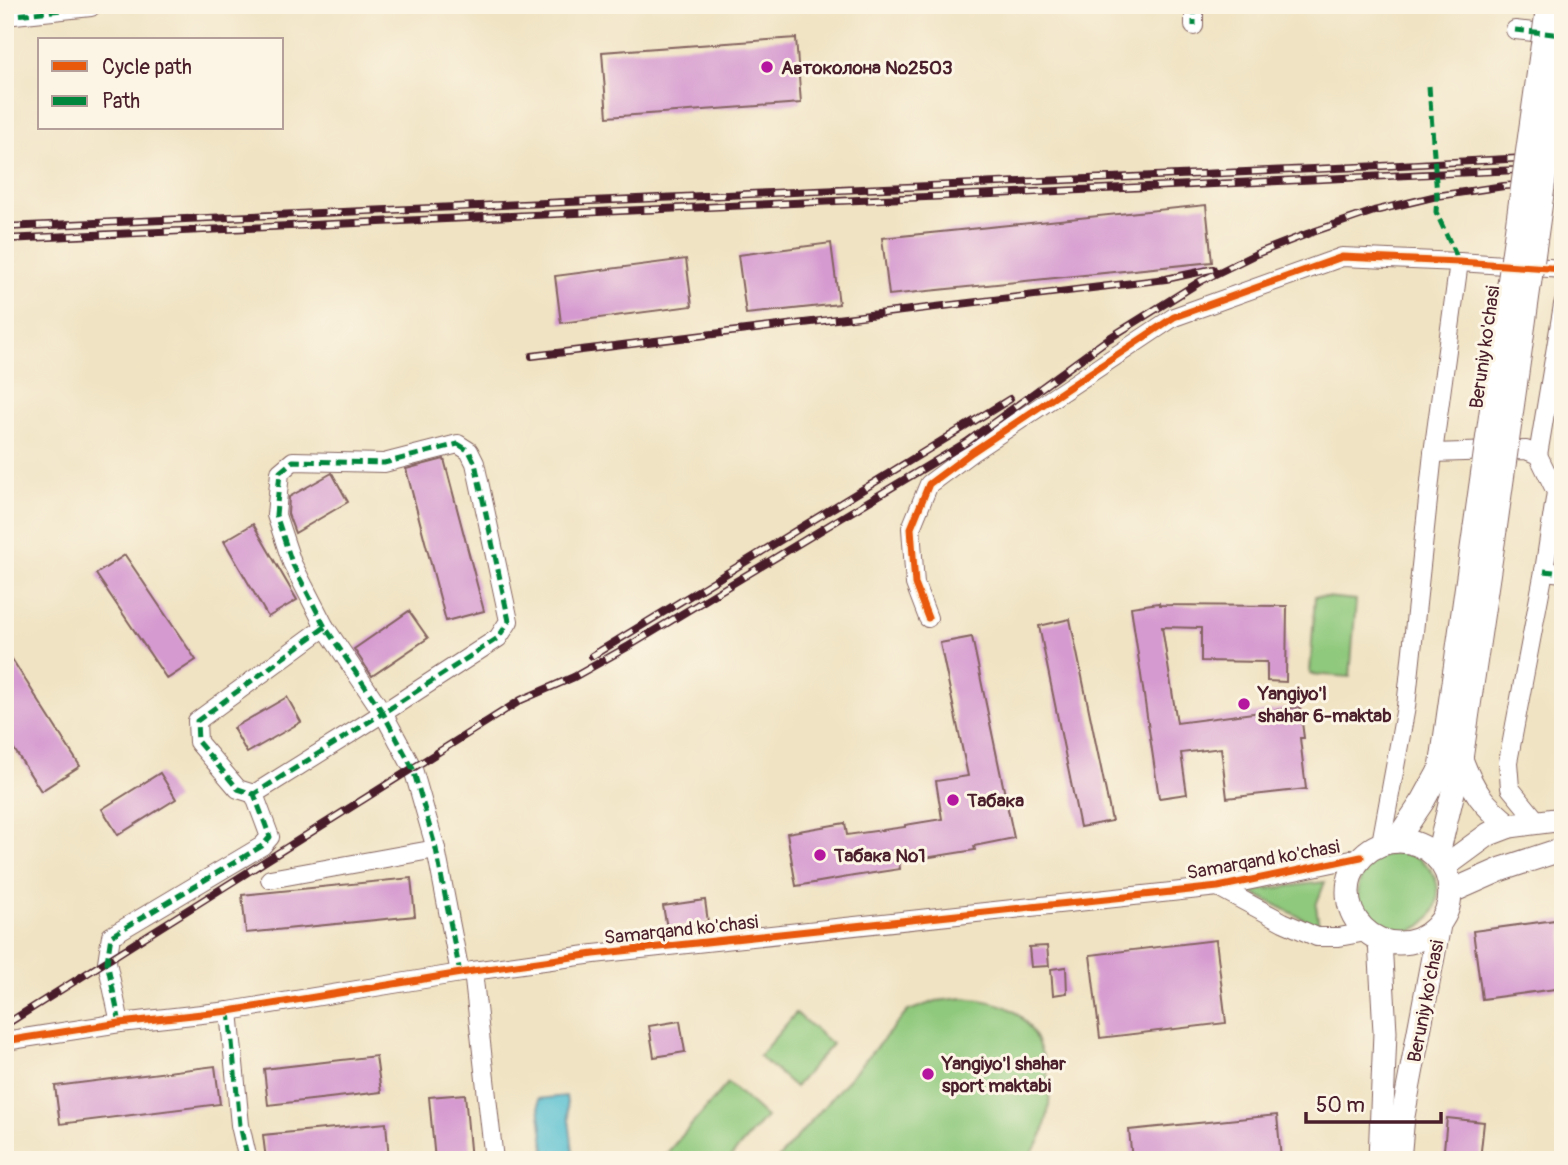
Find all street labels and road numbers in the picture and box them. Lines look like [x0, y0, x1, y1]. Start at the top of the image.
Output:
street label: Beruniy ko'chasi [1464, 284, 1506, 410]
street label: Samarqand ko'chasi [1185, 835, 1342, 885]
street label: Samarqand ko'chasi [603, 910, 759, 950]
street label: Beruniy ko'chasi [1402, 938, 1450, 1064]

